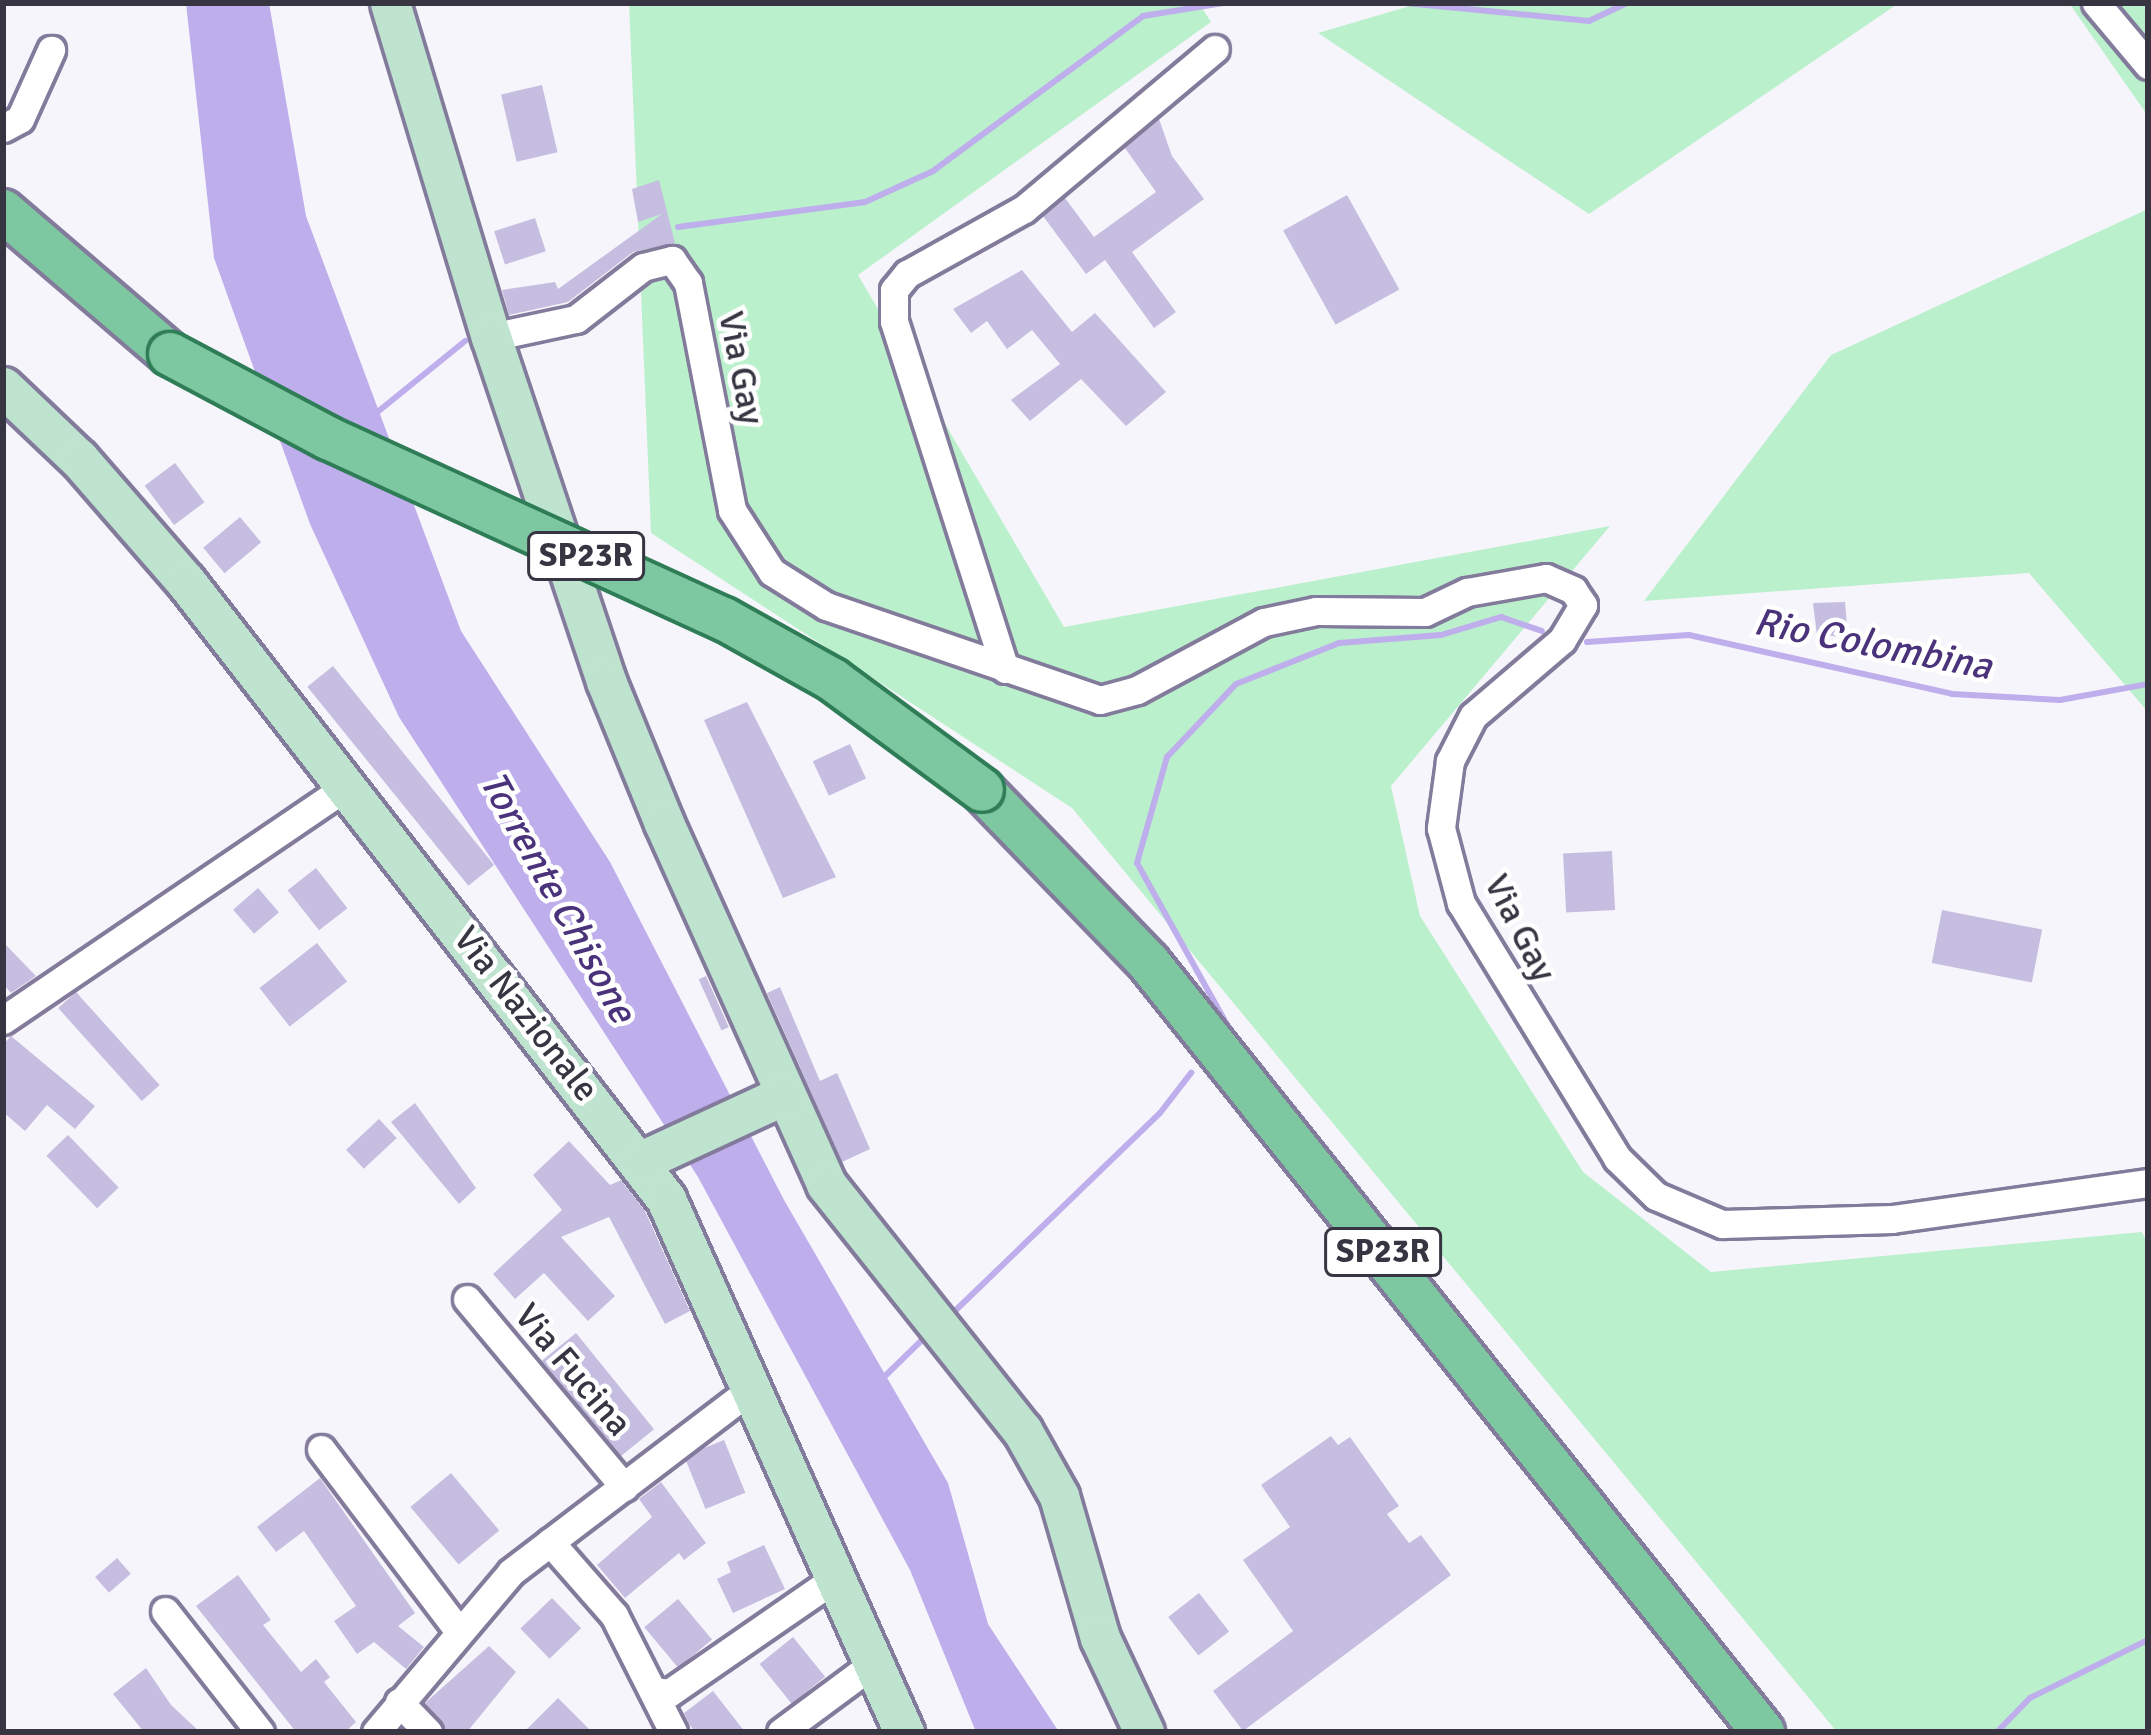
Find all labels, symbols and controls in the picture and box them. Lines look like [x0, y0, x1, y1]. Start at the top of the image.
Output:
street label: Via Gay [709, 308, 773, 428]
road number: SP23R [526, 529, 646, 583]
water label: Rio Colombina [1750, 598, 1996, 690]
water label: Torrente Chisone [470, 763, 646, 1031]
street label: Via Gay [1475, 867, 1565, 989]
street label: Via Nazionale [444, 918, 608, 1110]
road number: SP23R [1323, 1225, 1443, 1279]
street label: Via Fucina [505, 1295, 641, 1445]

